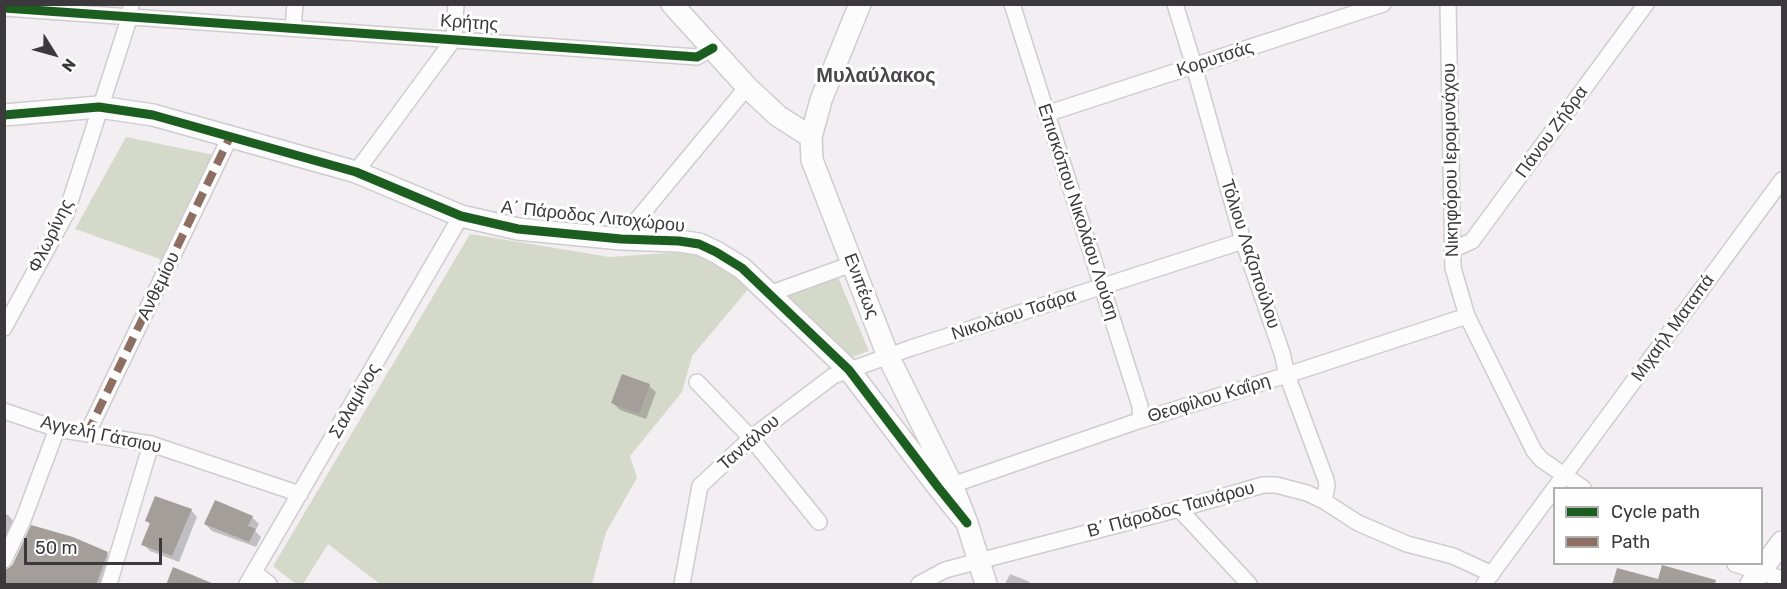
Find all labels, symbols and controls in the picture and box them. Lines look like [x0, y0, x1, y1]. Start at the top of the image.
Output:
street label: Κρήτης [439, 10, 499, 36]
north arrow [24, 24, 84, 84]
street label: Κορυτσάς [1174, 37, 1256, 81]
text: N [58, 55, 80, 75]
street label: Νικηφόρου Ιερομονάχου [1439, 63, 1463, 257]
district label: Μυλαύλακος [816, 64, 936, 88]
street label: Πάνου Ζήδρα [1511, 82, 1593, 182]
street label: Επισκόπου Νικολάου Λούση [1033, 101, 1123, 323]
street label: Τόλιου Λαζοπούλου [1216, 177, 1284, 331]
street label: Φλωρίνης [24, 196, 78, 276]
street label: Α΄ Πάροδος Λιτοχώρου [500, 197, 686, 237]
street label: Ανθεμίου [133, 248, 185, 324]
street label: Ενιπέως [839, 250, 883, 322]
street label: Μιχαήλ Ματαπά [1627, 270, 1719, 386]
street label: Νικολάου Τσάρα [949, 285, 1079, 345]
street label: Σαλαμίνος [325, 360, 385, 442]
street label: Θεοφίλου Καΐρη [1145, 370, 1273, 428]
street label: Ταντάλου [714, 410, 784, 476]
street label: Αγγελή Γάτσιου [38, 412, 164, 458]
street label: Β΄ Πάροδος Ταινάρου [1085, 477, 1257, 543]
legend [1553, 487, 1763, 565]
text: Cycle path [1611, 501, 1700, 523]
scale bar [27, 526, 165, 564]
text: Path [1611, 531, 1650, 553]
text: 50 m [35, 537, 78, 559]

